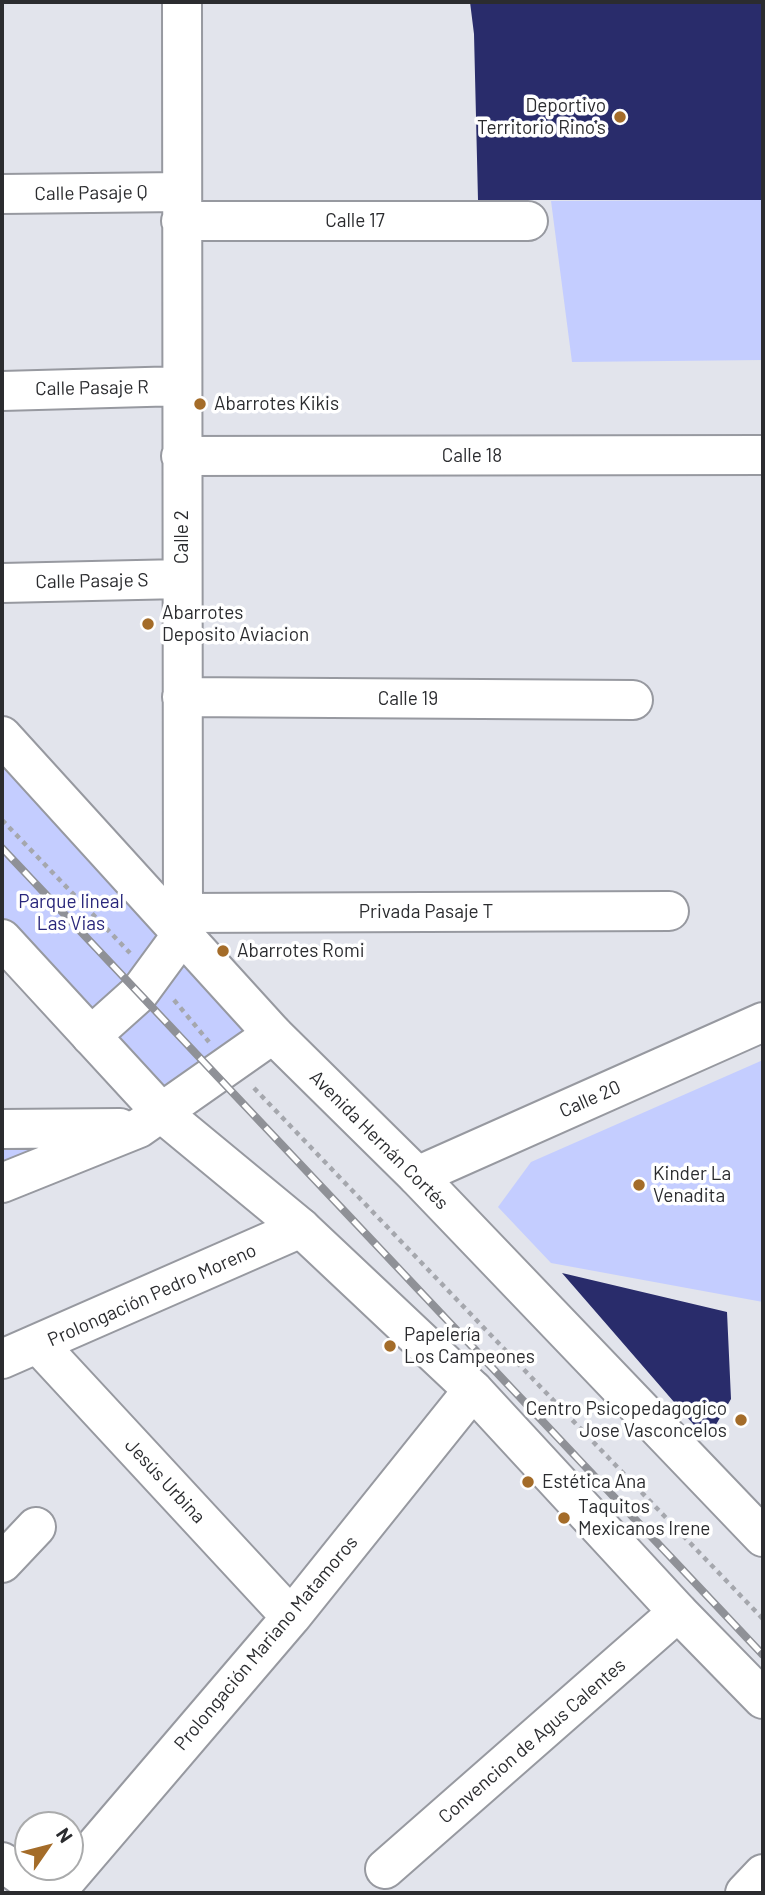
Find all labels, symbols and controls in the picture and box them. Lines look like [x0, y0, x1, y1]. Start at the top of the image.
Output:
place label: Deportivo Territorio Rino's [477, 95, 606, 139]
marker: Deportivo Territorio Rino's [612, 109, 628, 125]
street label: Calle Pasaje Q [34, 181, 148, 205]
street label: Calle 17 [325, 210, 385, 232]
street label: Calle Pasaje R [35, 376, 149, 400]
place label: Abarrotes Kikis [214, 393, 339, 415]
marker: Abarrotes Kikis [192, 396, 208, 412]
street label: Calle 18 [442, 445, 502, 467]
street label: Calle 2 [171, 510, 193, 564]
street label: Calle Pasaje S [35, 569, 149, 593]
place label: Abarrotes Deposito Aviacion [162, 602, 309, 646]
marker: Abarrotes Deposito Aviacion [140, 616, 156, 632]
street label: Calle 19 [378, 688, 438, 710]
park label: Parque lineal Las Vias [18, 891, 124, 935]
street label: Privada Pasaje T [359, 901, 493, 923]
place label: Abarrotes Romi [237, 940, 365, 962]
marker: Abarrotes Romi [215, 943, 231, 959]
street label: Avenida Hernán Cortés [305, 1066, 453, 1214]
street label: Calle 20 [556, 1075, 624, 1123]
place label: Kinder La Venadita [653, 1163, 731, 1207]
marker: Kinder La Venadita [631, 1177, 647, 1193]
street label: Prolongación Pedro Moreno [44, 1239, 260, 1351]
place label: Papelería Los Campeones [404, 1324, 535, 1368]
marker: Papelería Los Campeones [382, 1338, 398, 1354]
place label: Centro Psicopedagogico Jose Vasconcelos [526, 1398, 727, 1442]
marker: Centro Psicopedagogico Jose Vasconcelos [733, 1412, 749, 1428]
street label: Jesús Urbina [120, 1434, 210, 1528]
place label: Estética Ana [542, 1471, 646, 1493]
marker: Estética Ana [520, 1474, 536, 1490]
place label: Taquitos Mexicanos Irene [578, 1496, 710, 1540]
marker: Taquitos Mexicanos Irene [556, 1510, 572, 1526]
street label: Prolongación Mariano Matamoros [169, 1531, 363, 1755]
street label: Convencion de Agus Calentes [434, 1654, 630, 1828]
north arrow [14, 1811, 84, 1881]
text: N [52, 1823, 78, 1847]

